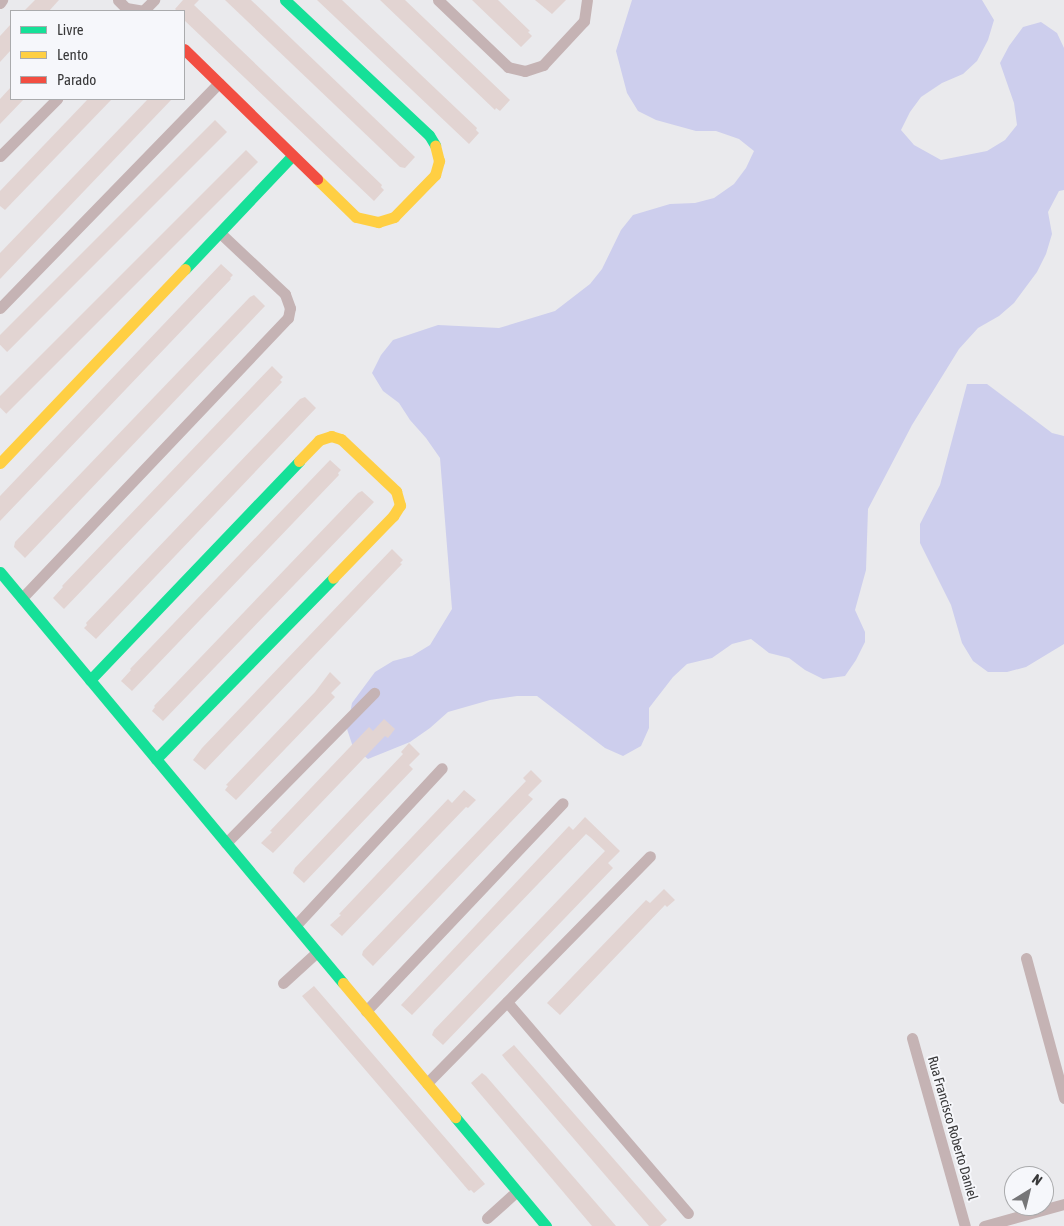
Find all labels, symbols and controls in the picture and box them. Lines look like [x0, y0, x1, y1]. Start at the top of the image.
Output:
legend [10, 10, 185, 100]
text: Livre [57, 21, 84, 38]
text: Lento [57, 46, 88, 63]
text: Parado [57, 71, 96, 88]
street label: Rua Francisco Roberto Daniel [924, 1054, 982, 1202]
north arrow [1004, 1166, 1054, 1216]
text: N [1029, 1171, 1045, 1189]

